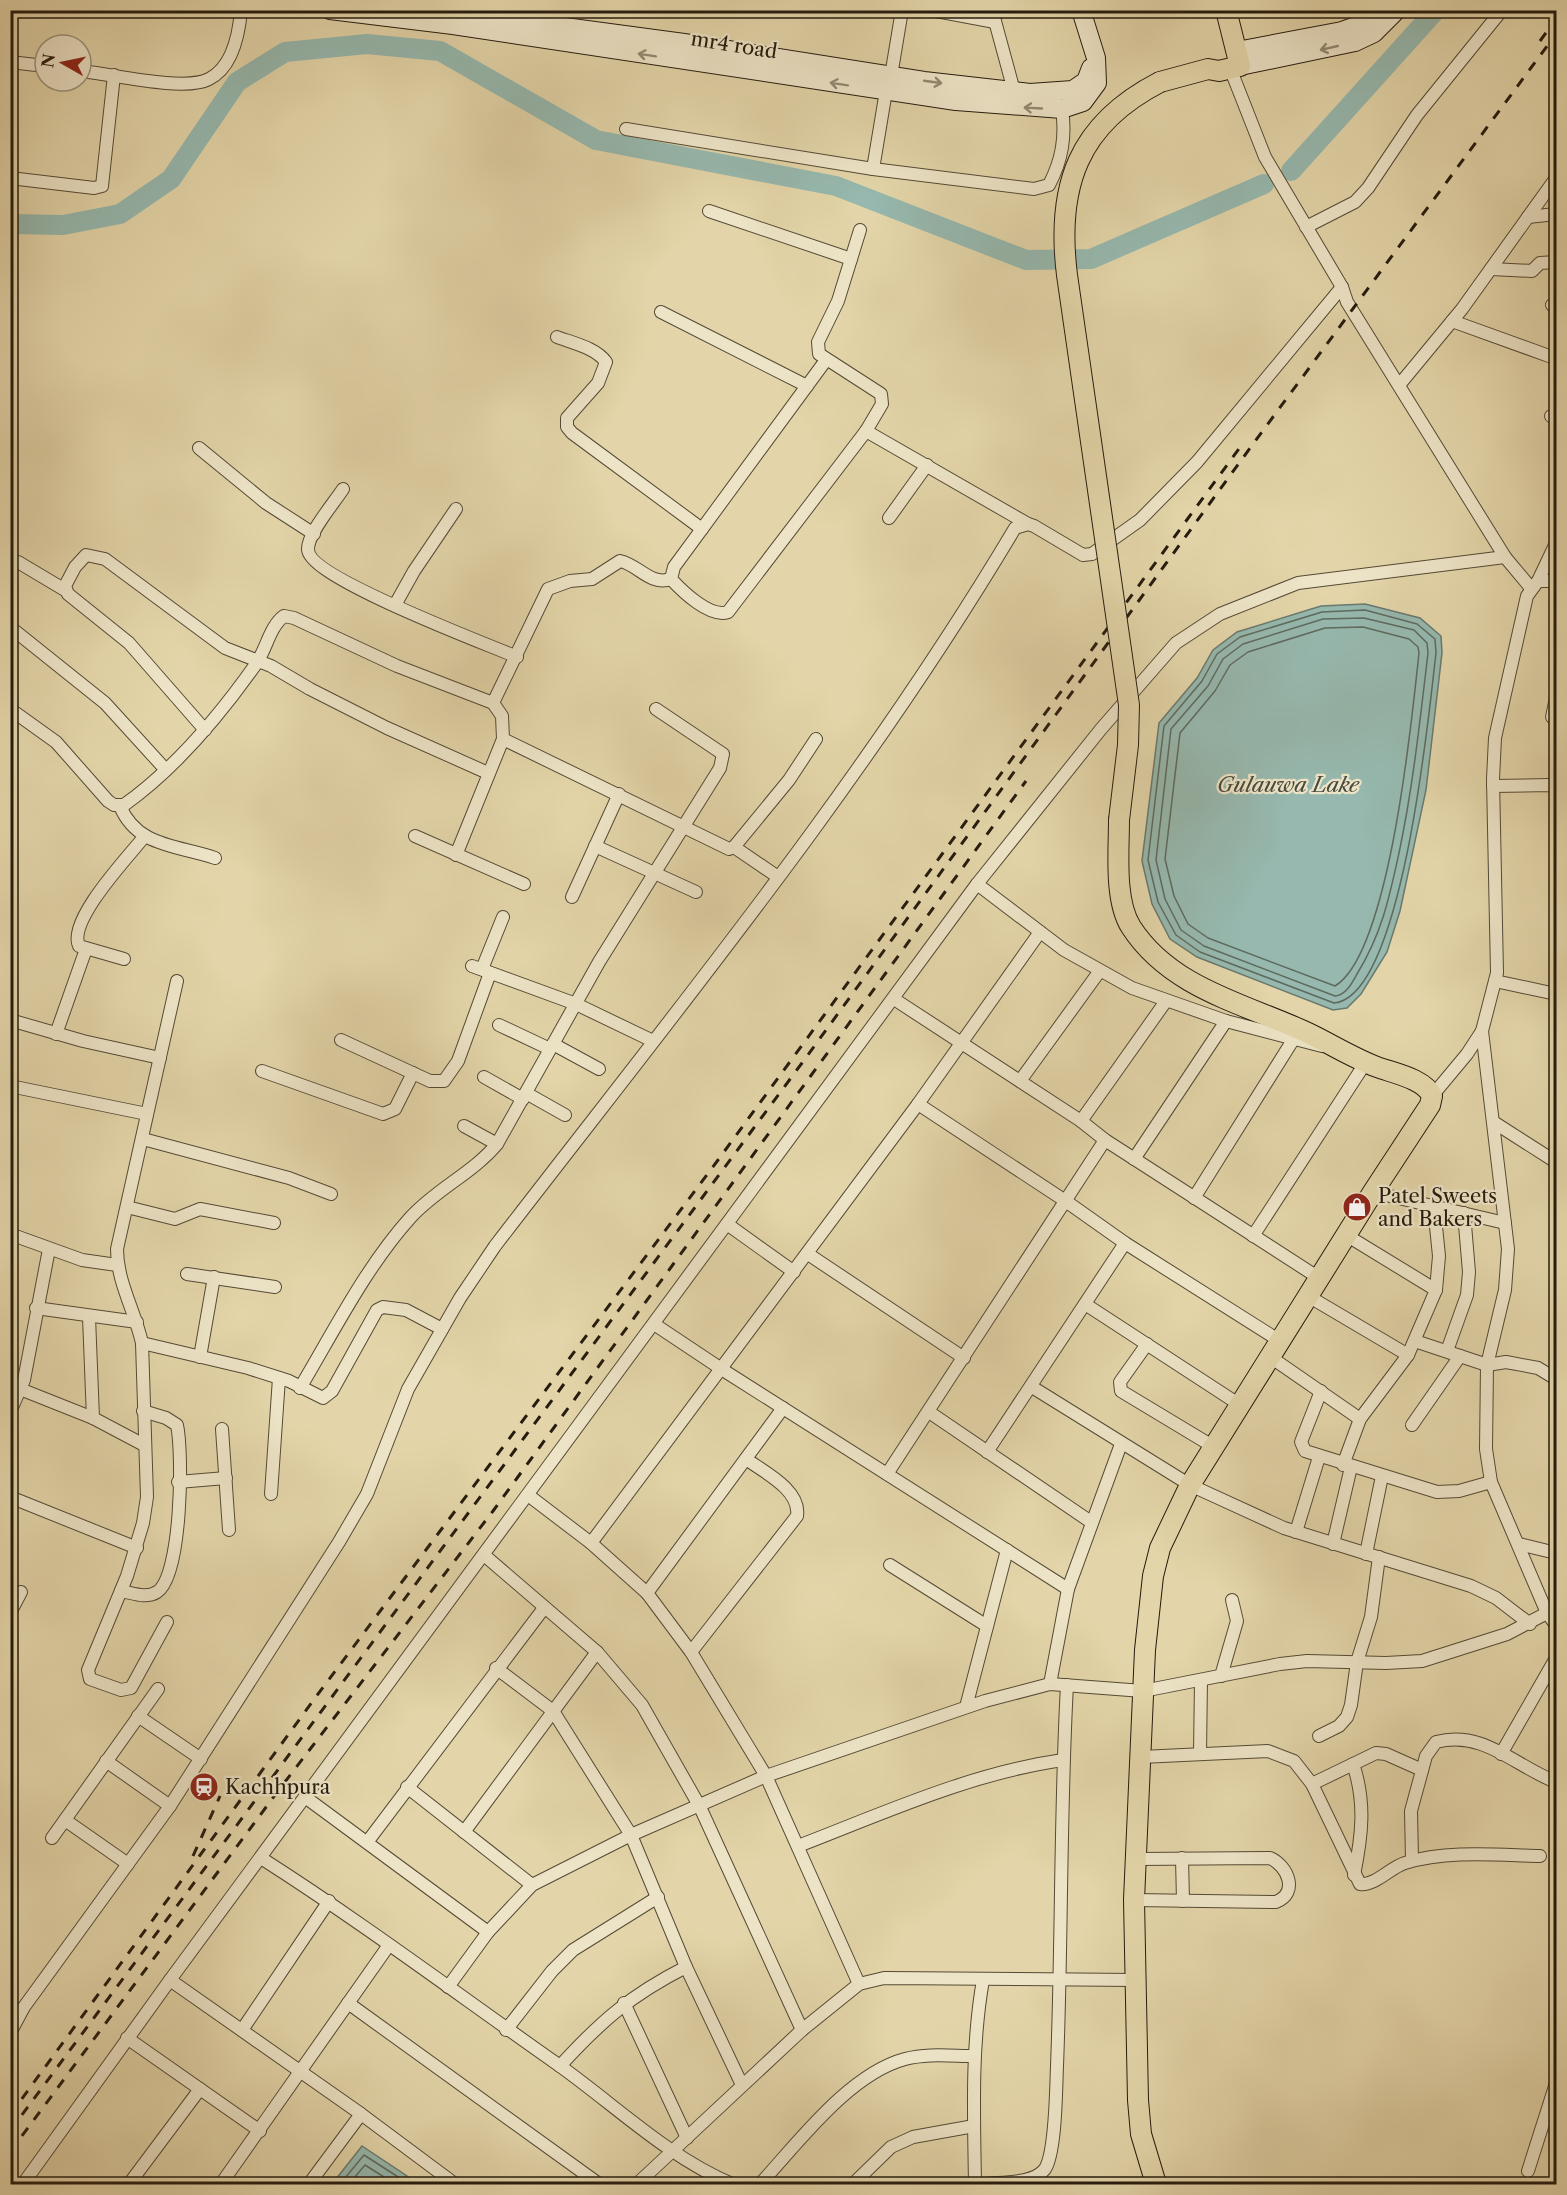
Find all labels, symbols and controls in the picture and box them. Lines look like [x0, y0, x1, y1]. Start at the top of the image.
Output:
street label: mr4 road [689, 26, 779, 64]
north arrow [33, 33, 93, 93]
one-way arrow [1320, 43, 1339, 54]
one-way arrow [637, 49, 657, 60]
text: N [37, 52, 59, 69]
one-way arrow [922, 76, 942, 87]
one-way arrow [830, 78, 850, 89]
one-way arrow [1023, 102, 1043, 113]
water label: Gulauwa Lake [1217, 772, 1360, 797]
place label: Patel Sweets and Bakers [1378, 1184, 1497, 1231]
shop icon: Patel Sweets and Bakers [1341, 1191, 1373, 1223]
station icon: Kachhpura [188, 1771, 220, 1803]
place label: Kachhpura [225, 1775, 331, 1799]

